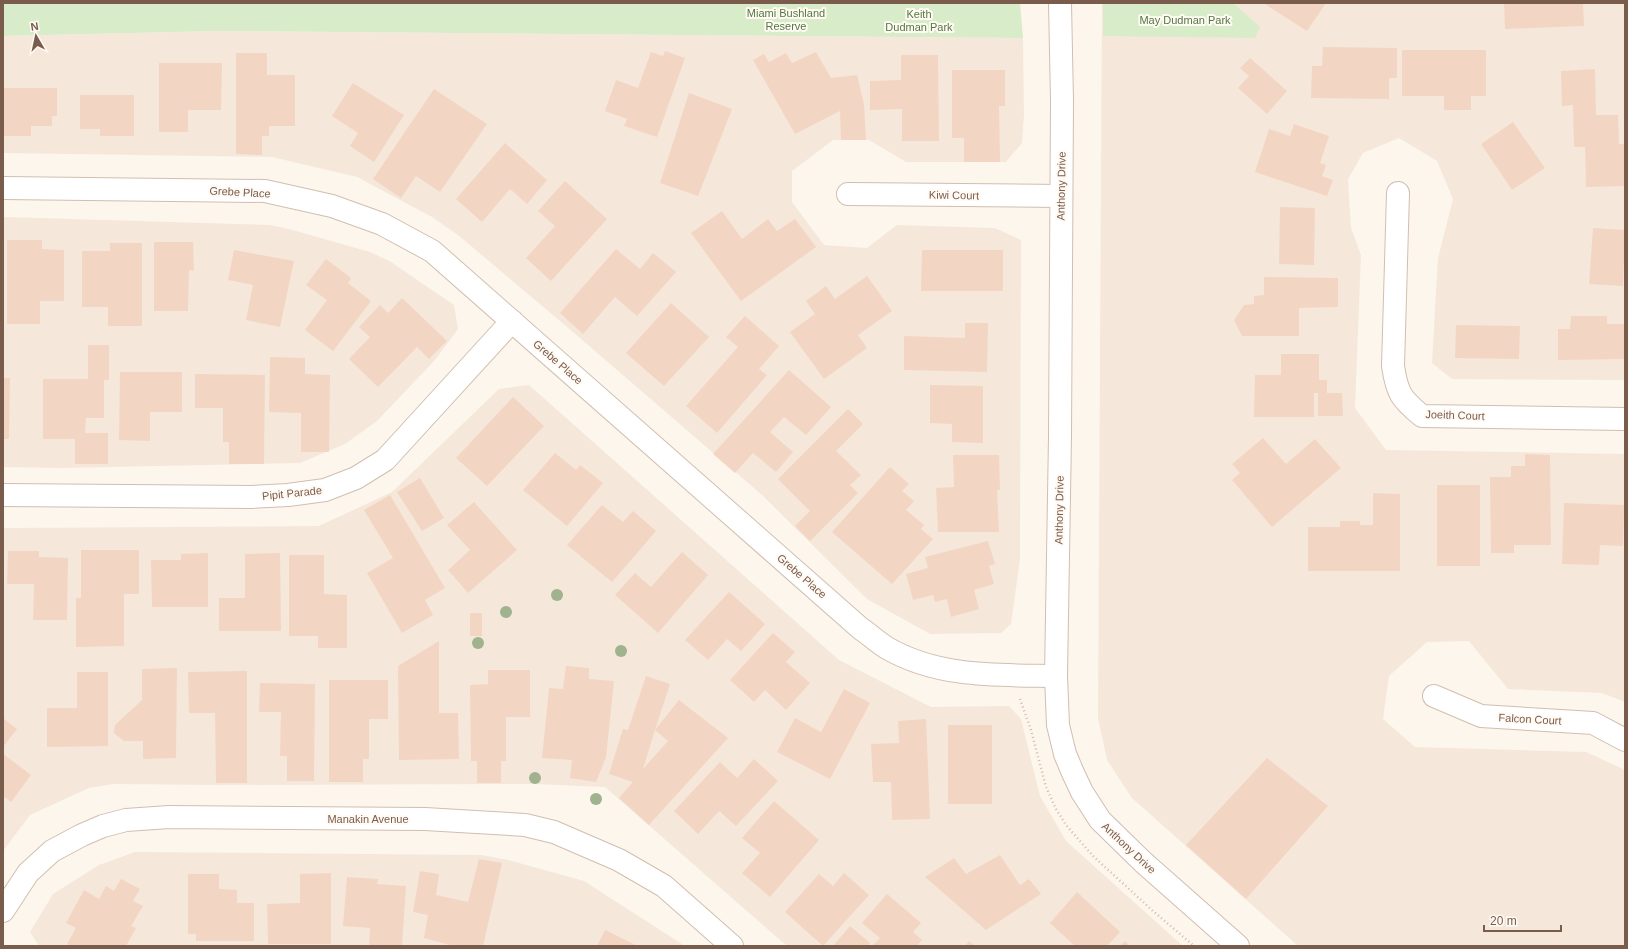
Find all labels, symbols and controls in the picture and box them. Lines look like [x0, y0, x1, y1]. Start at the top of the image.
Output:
park label: Miami Bushland Reserve [747, 7, 825, 32]
park label: Keith Dudman Park [885, 8, 953, 33]
park label: May Dudman Park [1139, 14, 1231, 26]
north arrow [16, 16, 56, 56]
text: N [30, 20, 39, 33]
street label: Anthony Drive [1054, 151, 1068, 221]
street label: Grebe Place [209, 184, 271, 200]
street label: Kiwi Court [929, 189, 979, 201]
street label: Grebe Place [531, 337, 585, 387]
street label: Joeith Court [1425, 408, 1485, 422]
street label: Anthony Drive [1052, 475, 1066, 545]
street label: Pipit Parade [262, 484, 322, 502]
street label: Grebe Place [775, 551, 829, 601]
street label: Falcon Court [1498, 711, 1562, 727]
street label: Manakin Avenue [327, 813, 409, 825]
street label: Anthony Drive [1100, 820, 1158, 876]
scale bar [1484, 907, 1561, 933]
text: 20 m [1490, 914, 1517, 928]

